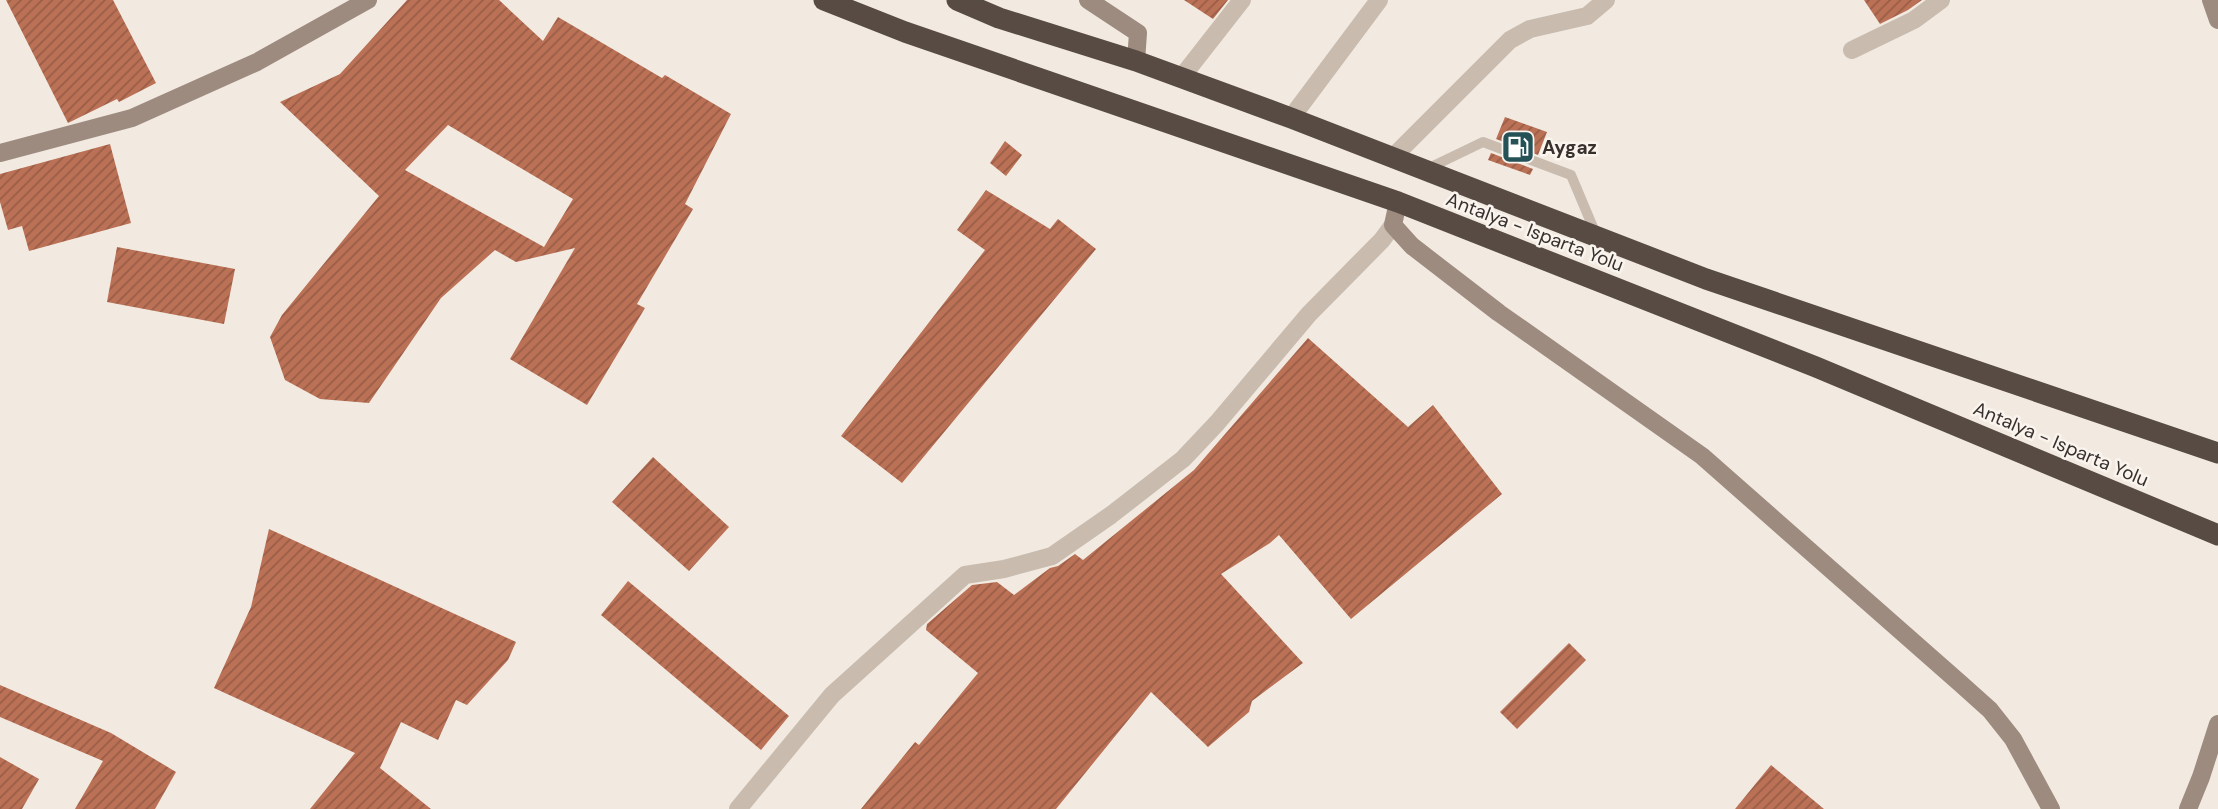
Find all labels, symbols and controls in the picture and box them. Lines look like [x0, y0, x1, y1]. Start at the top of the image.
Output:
fuel station icon: Aygaz [1499, 128, 1537, 166]
place label: Aygaz [1542, 135, 1597, 160]
street label: Antalya - Isparta Yolu [1443, 187, 1627, 277]
street label: Antalya - Isparta Yolu [1970, 396, 2152, 492]

